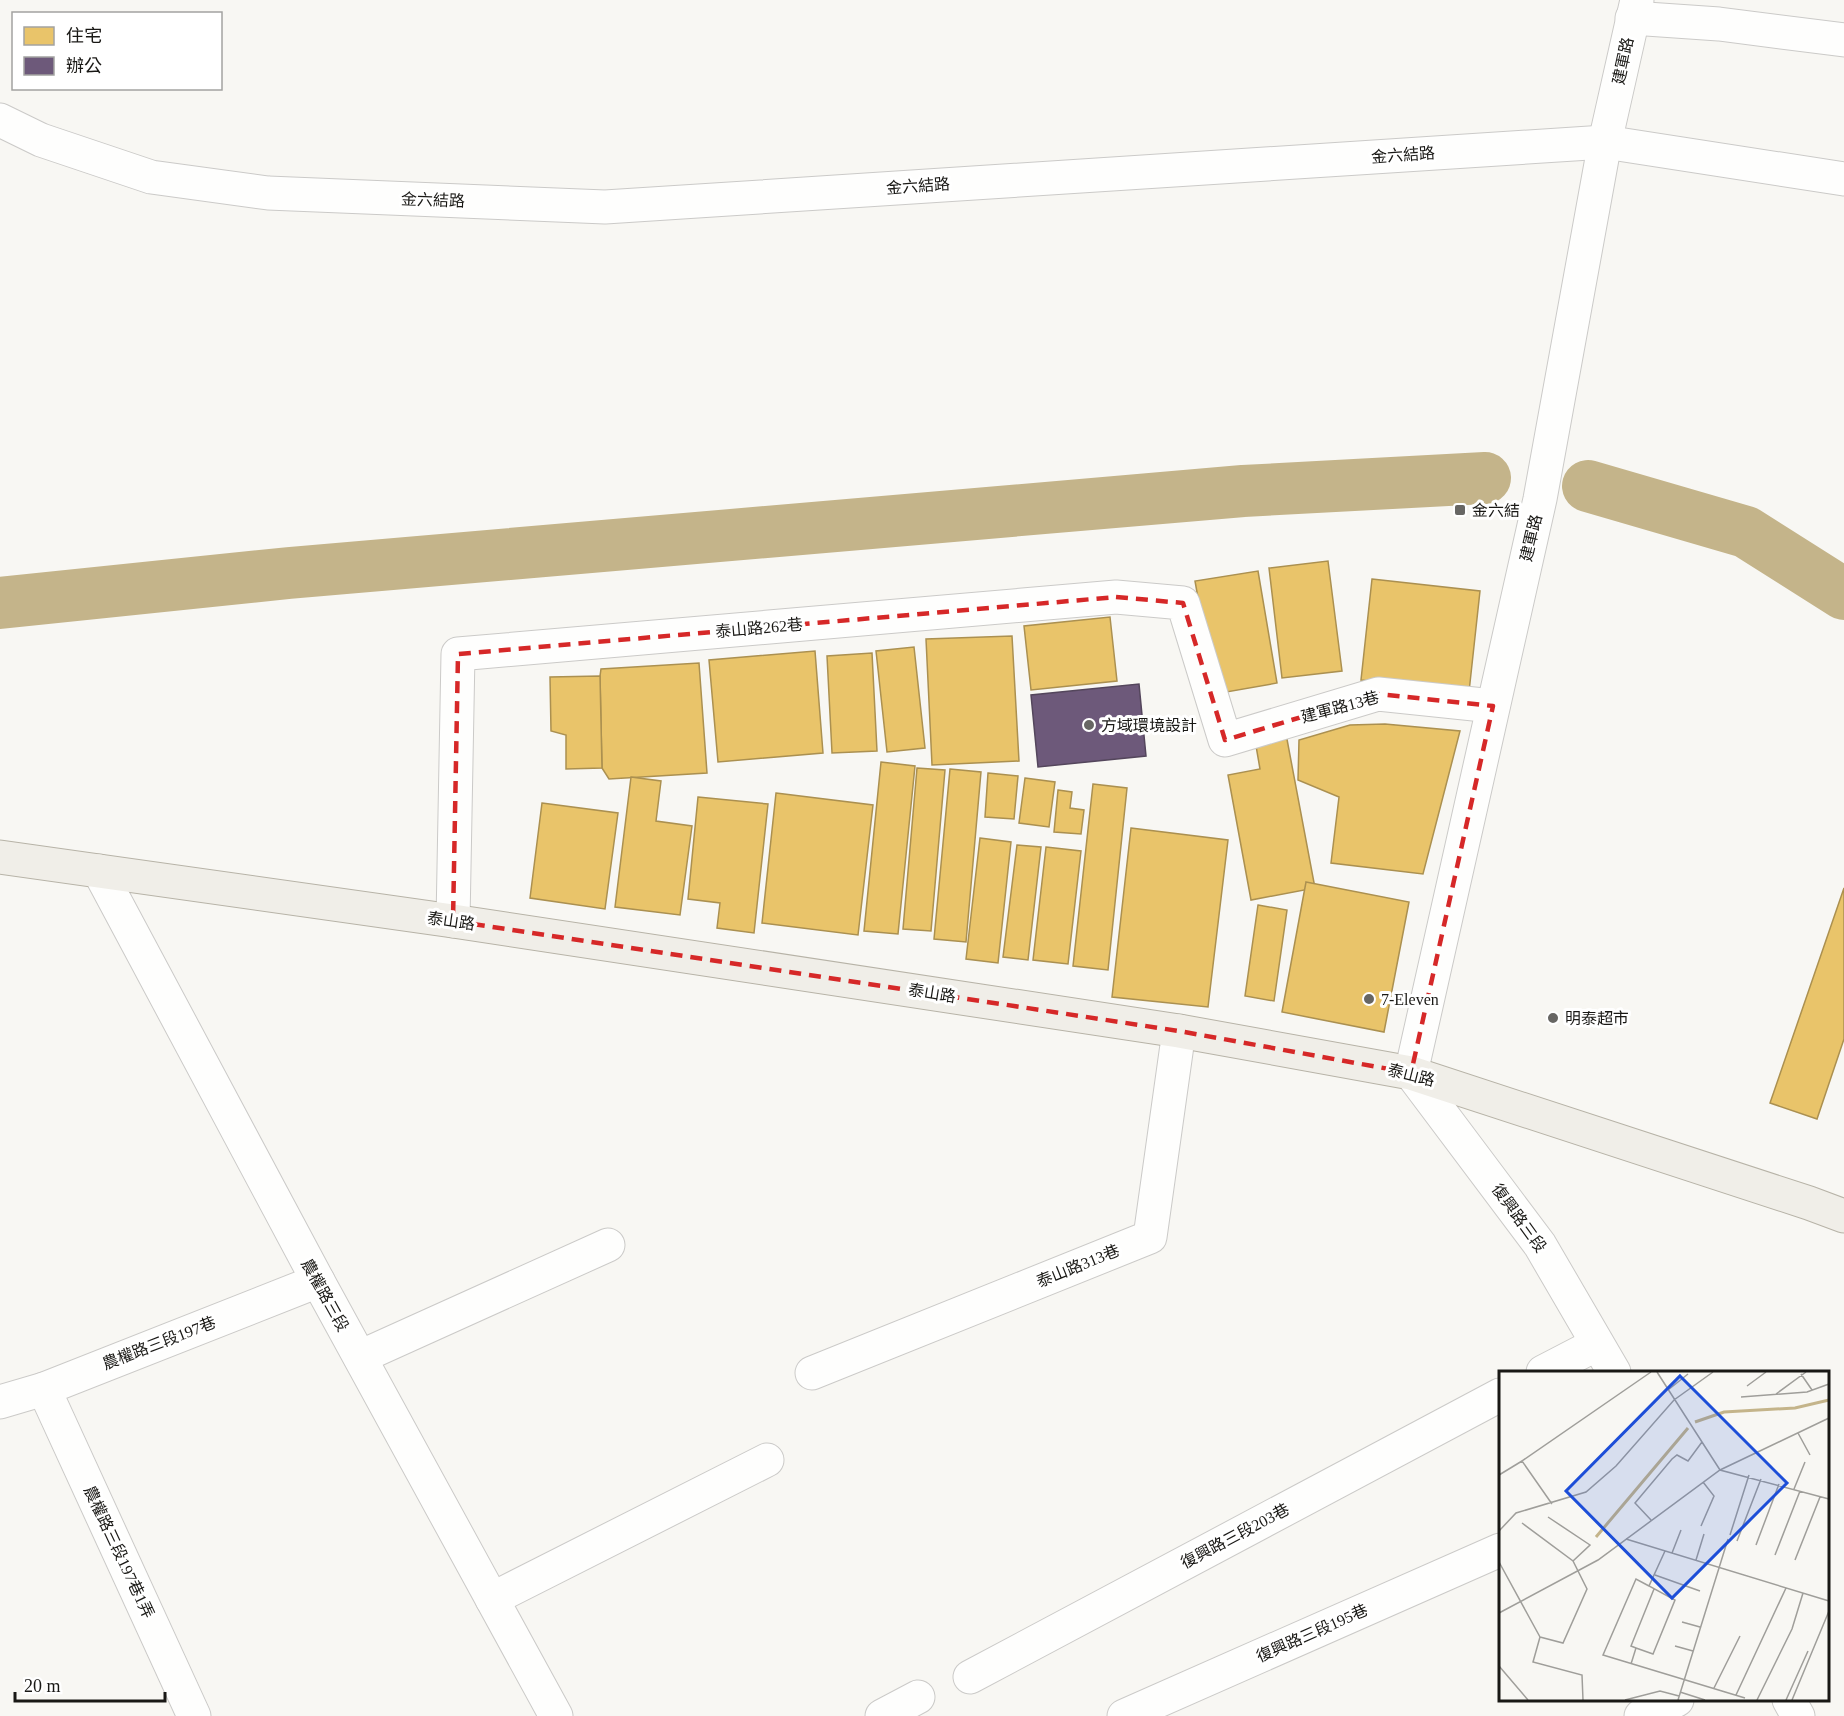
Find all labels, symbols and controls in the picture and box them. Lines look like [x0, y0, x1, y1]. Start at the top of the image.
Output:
legend [12, 12, 222, 90]
text: 住宅 [66, 26, 102, 46]
street label: 建軍路 [1610, 36, 1636, 86]
text: 辦公 [66, 56, 102, 76]
street label: 金六結路 [1370, 144, 1436, 166]
street label: 金六結路 [885, 175, 951, 197]
street label: 金六結路 [401, 190, 465, 210]
place label: 金六結 [1472, 502, 1520, 519]
marker: 金六結 [1453, 503, 1467, 517]
street label: 建軍路 [1517, 513, 1545, 563]
street label: 泰山路262巷 [714, 616, 804, 640]
street label: 建軍路13巷 [1299, 688, 1381, 726]
place label: 方域環境設計 [1101, 717, 1197, 734]
marker: 方域環境設計 [1082, 718, 1096, 732]
street label: 泰山路 [426, 909, 476, 933]
street label: 泰山路 [907, 981, 957, 1005]
place label: 7-Eleven [1381, 991, 1439, 1008]
marker: 7-Eleven [1362, 992, 1376, 1006]
place label: 明泰超市 [1565, 1010, 1629, 1027]
marker: 明泰超市 [1546, 1011, 1560, 1025]
street label: 泰山路 [1386, 1061, 1436, 1089]
street label: 復興路三段 [1489, 1181, 1549, 1255]
street label: 泰山路313巷 [1034, 1242, 1122, 1290]
street label: 農權路三段 [298, 1256, 352, 1334]
street label: 農權路三段197巷 [100, 1314, 218, 1372]
inset map [1499, 1371, 1829, 1701]
street label: 農權路三段197巷1弄 [81, 1483, 157, 1621]
street label: 復興路三段203巷 [1178, 1500, 1292, 1572]
street label: 復興路三段195巷 [1254, 1601, 1370, 1665]
scale bar [15, 1665, 165, 1703]
text: 20 m [24, 1676, 61, 1696]

